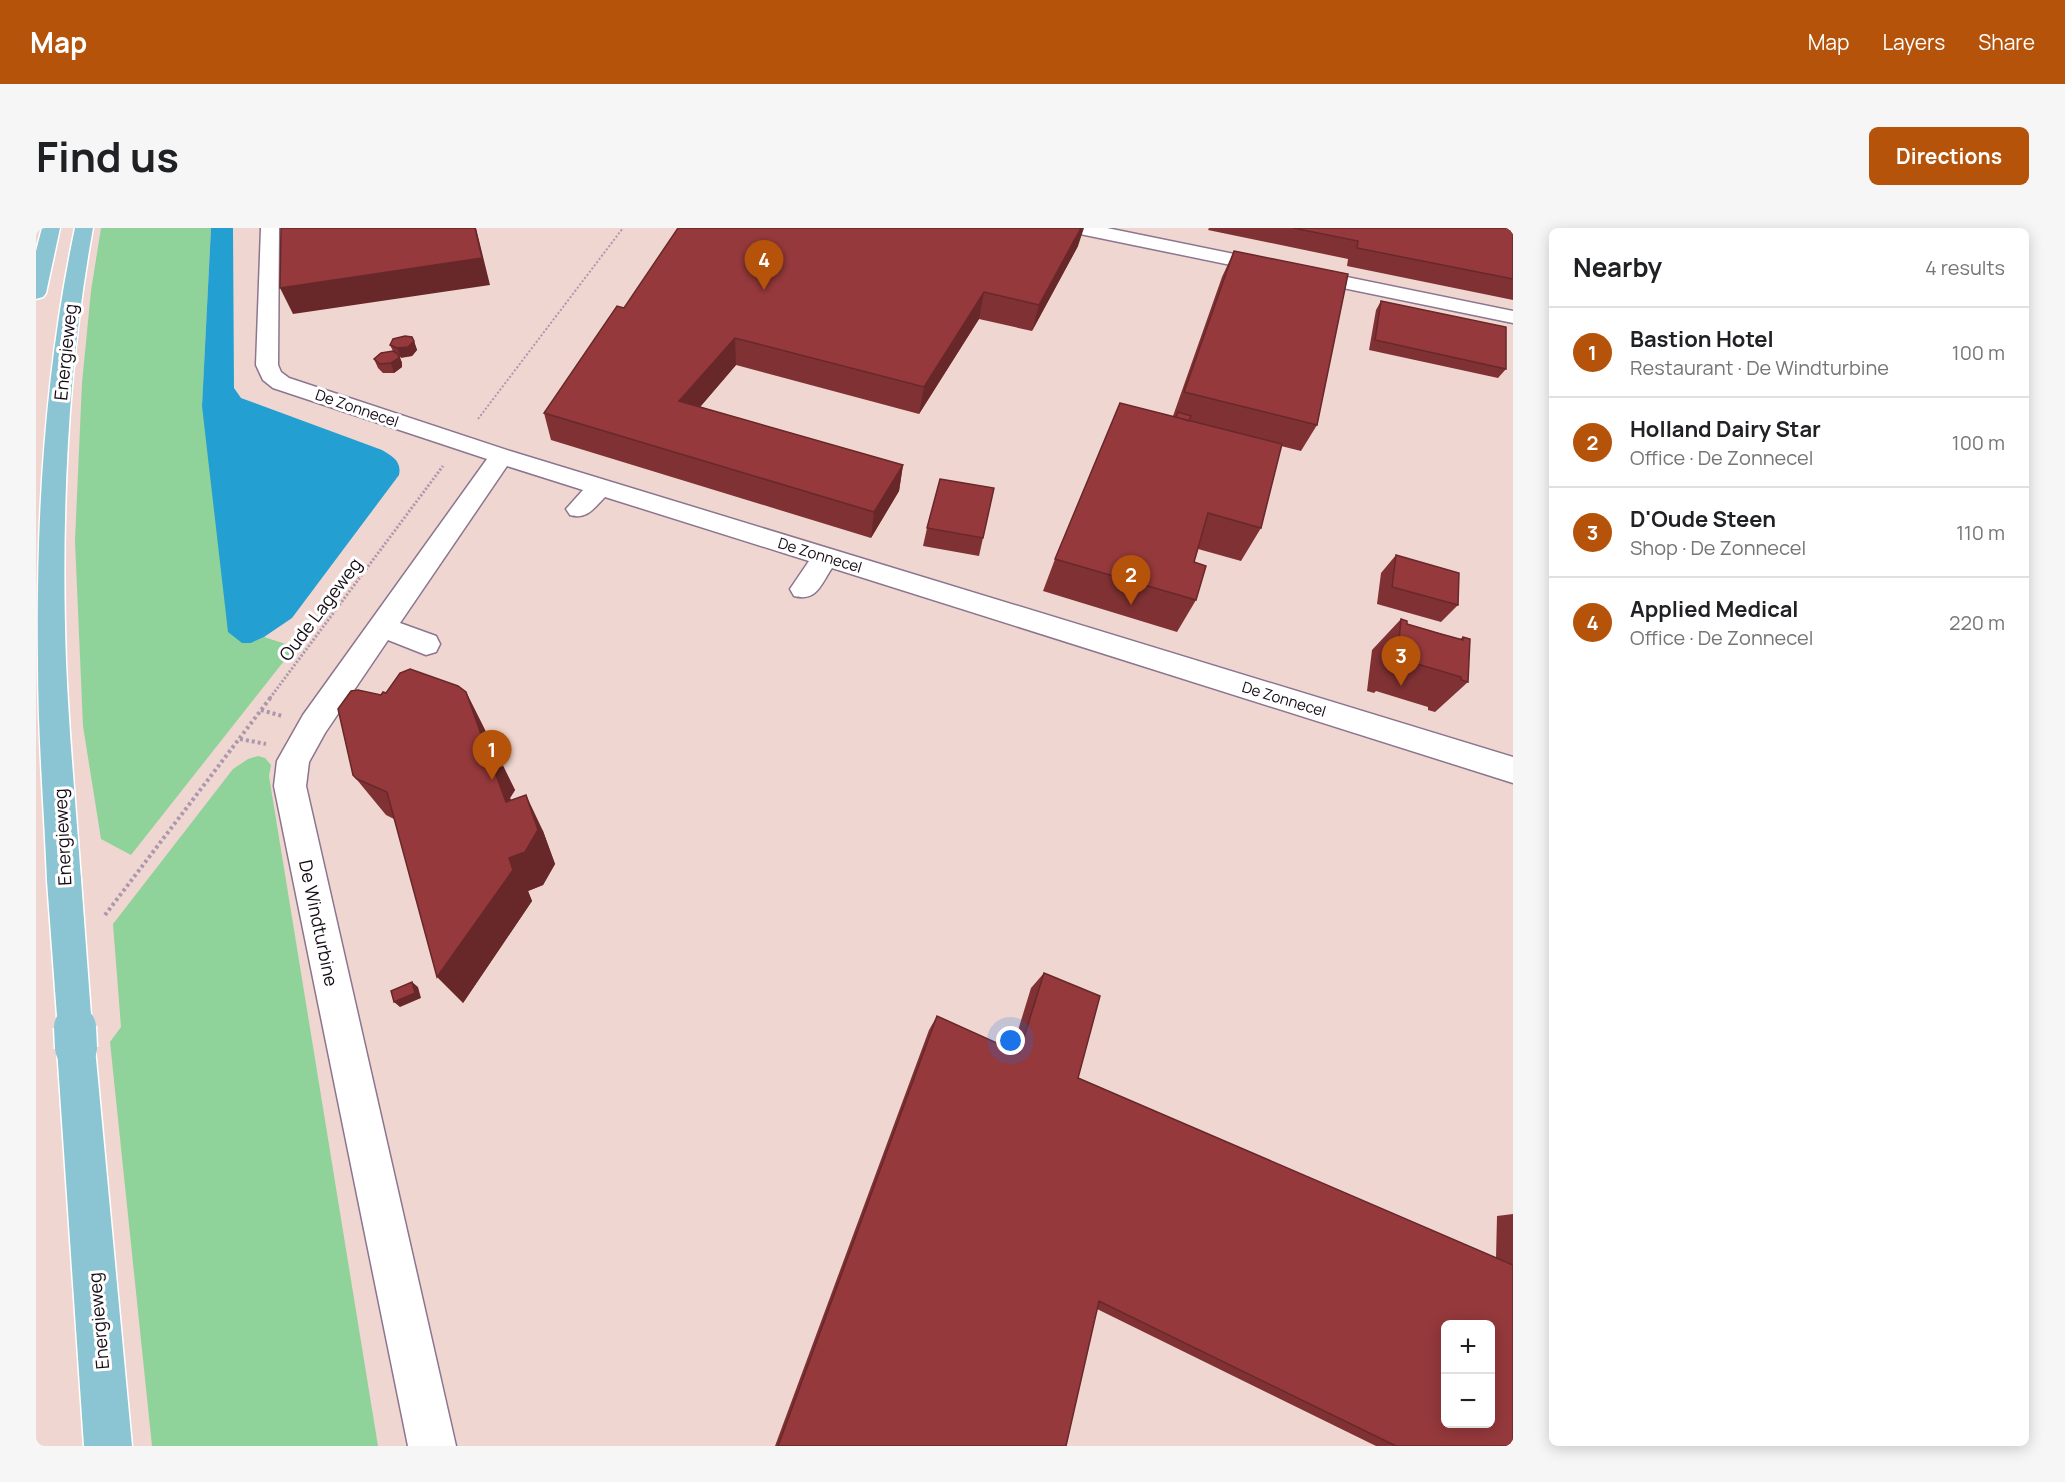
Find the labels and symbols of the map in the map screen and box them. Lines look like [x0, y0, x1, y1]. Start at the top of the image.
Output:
pin: 4 [744, 241, 784, 290]
street label: Energieweg [48, 302, 82, 402]
street label: De Zonnecel [313, 384, 401, 432]
street label: De Zonnecel [775, 532, 865, 578]
street label: Oude Lageweg [273, 553, 367, 665]
pin: 2 [1112, 556, 1150, 605]
pin: 3 [1382, 636, 1420, 686]
street label: De Zonnecel [1239, 676, 1329, 722]
pin: 1 [472, 730, 512, 780]
street label: Energieweg [47, 788, 77, 886]
street label: De Windturbine [294, 858, 344, 988]
your location [996, 1026, 1025, 1055]
street label: Energieweg [82, 1272, 114, 1370]

